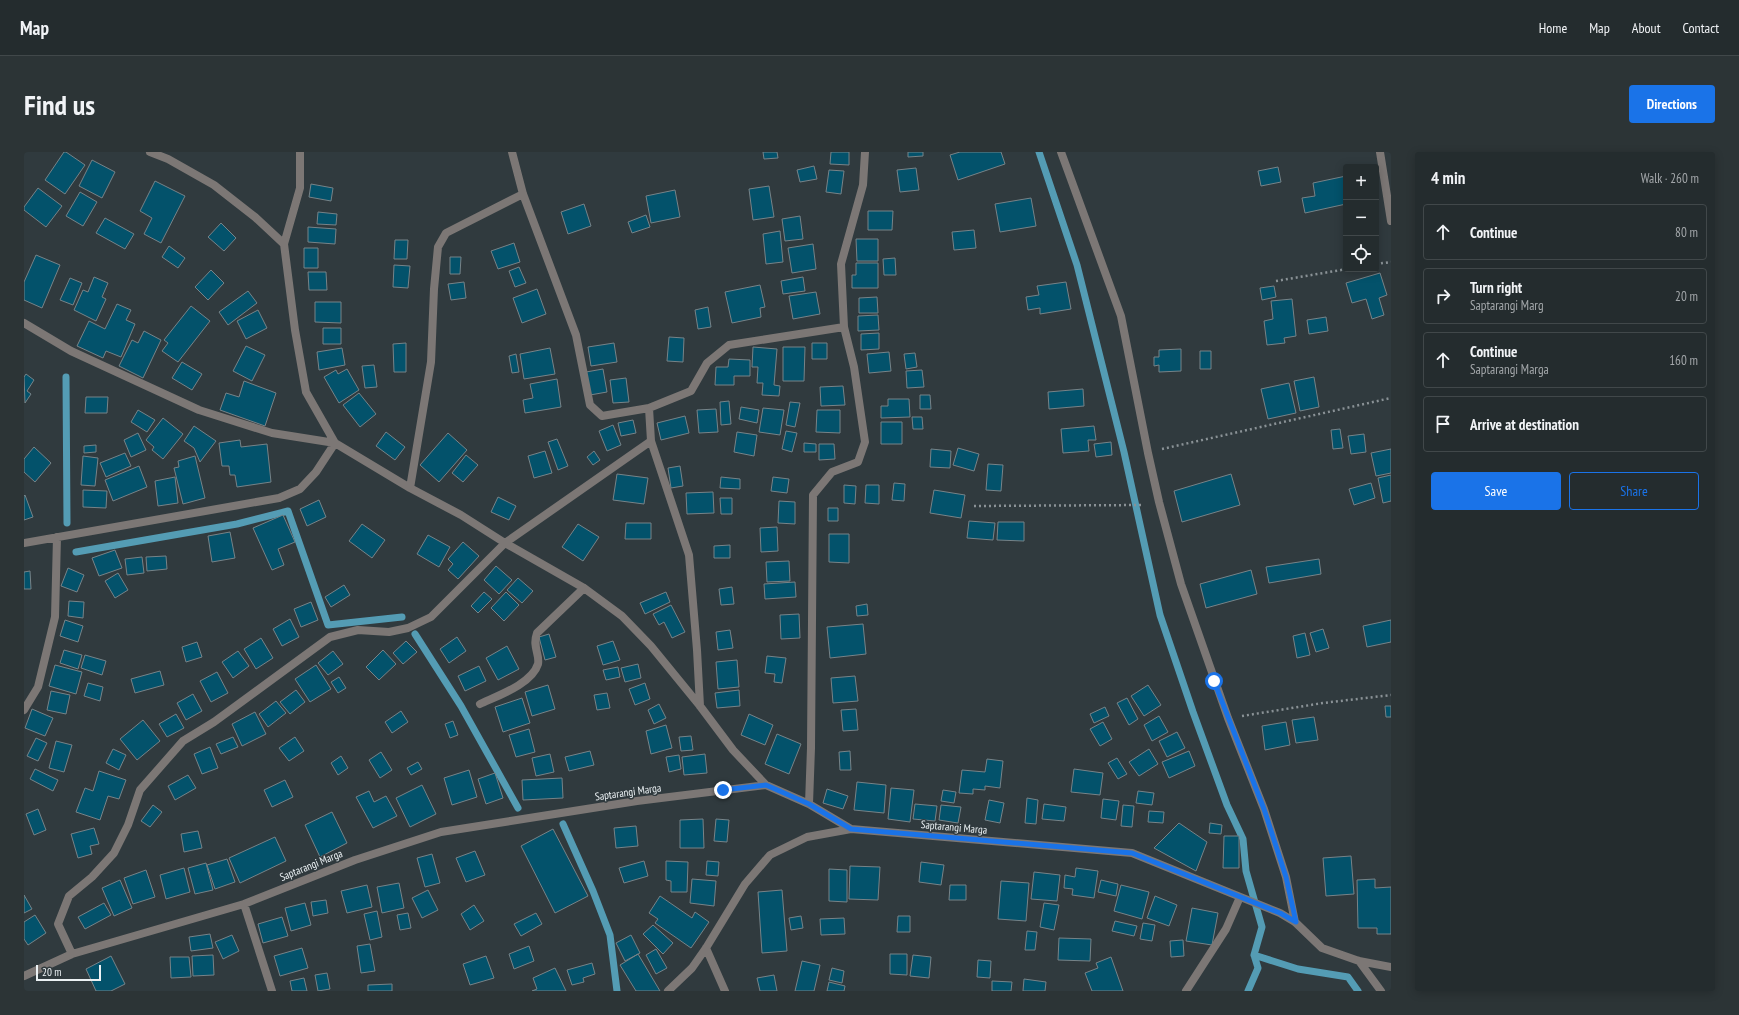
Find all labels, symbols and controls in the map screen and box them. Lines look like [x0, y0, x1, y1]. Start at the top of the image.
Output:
text: Map [20, 16, 49, 40]
text: Home [1539, 19, 1567, 37]
text: Map [1589, 19, 1610, 37]
text: About [1632, 19, 1661, 37]
text: Contact [1683, 19, 1719, 37]
button: Directions [1629, 85, 1715, 123]
text: Find us [24, 86, 95, 123]
map controls [1343, 164, 1379, 272]
button: + [1343, 164, 1379, 200]
text: 4 min [1431, 167, 1465, 189]
text: Walk · 260 m [1641, 170, 1699, 187]
button: − [1343, 200, 1379, 236]
icon: ahead [1432, 221, 1454, 243]
text: Continue [1470, 223, 1517, 242]
text: 80 m [1675, 224, 1698, 241]
button: locate [1343, 236, 1379, 272]
text: Turn right [1470, 278, 1522, 297]
icon: right [1432, 285, 1454, 307]
text: 20 m [1675, 288, 1698, 305]
text: Saptarangi Marg [1470, 297, 1544, 314]
text: Continue [1470, 342, 1517, 361]
icon: ahead [1432, 349, 1454, 371]
text: 160 m [1669, 352, 1698, 369]
text: Saptarangi Marga [1470, 361, 1549, 378]
icon: arrive [1432, 413, 1454, 435]
text: Arrive at destination [1470, 415, 1579, 434]
button: Save [1431, 472, 1561, 510]
button: Share [1569, 472, 1699, 510]
route start [1205, 672, 1223, 690]
street label: Saptarangi Marga [594, 780, 662, 804]
route end [714, 781, 732, 799]
street label: Saptarangi Marga [920, 817, 988, 837]
street label: Saptarangi Marga [277, 846, 345, 884]
scale bar [36, 963, 101, 982]
text: 20 m [42, 965, 61, 979]

